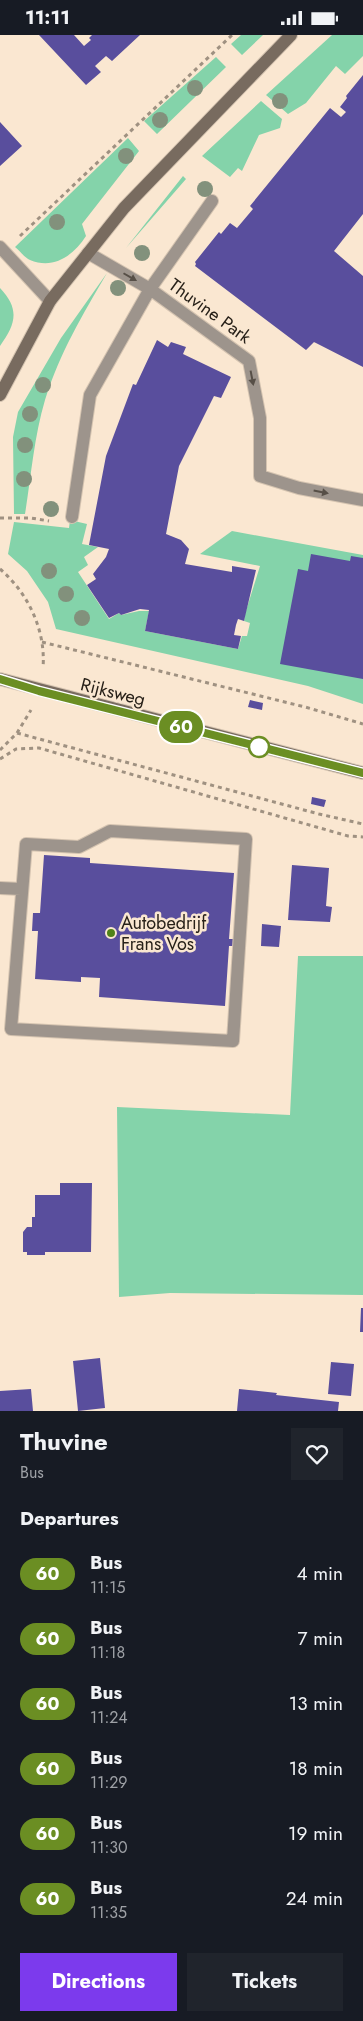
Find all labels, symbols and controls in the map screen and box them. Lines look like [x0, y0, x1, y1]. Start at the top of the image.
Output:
text: 11:11 [25, 4, 70, 31]
street label: Thuvine Park [163, 272, 257, 350]
one-way arrow [124, 273, 137, 282]
one-way arrow [249, 370, 257, 386]
one-way arrow [314, 488, 329, 496]
street label: Rijksweg [78, 671, 148, 713]
line badge: 60 [158, 711, 204, 743]
text: 60 [169, 714, 193, 740]
unlabelled marker [248, 736, 270, 758]
place label: Autobedrijf Frans Vos [121, 910, 207, 957]
marker: Autobedrijf Frans Vos [105, 927, 117, 939]
text: Thuvine [20, 1424, 108, 1459]
button: heart [291, 1428, 343, 1480]
text: Bus [20, 1461, 44, 1484]
text: Departures [20, 1505, 119, 1532]
text: Bus [90, 1549, 122, 1576]
text: 4 min [296, 1560, 343, 1587]
text: 60 [36, 1561, 59, 1587]
text: 11:15 [90, 1576, 125, 1599]
text: Bus [90, 1614, 122, 1641]
text: 7 min [298, 1625, 343, 1652]
text: 60 [36, 1626, 59, 1652]
text: 11:18 [90, 1641, 125, 1664]
text: Bus [90, 1679, 122, 1706]
text: 13 min [289, 1690, 343, 1717]
text: 60 [36, 1691, 59, 1717]
text: 11:24 [90, 1706, 128, 1729]
text: Bus [90, 1744, 122, 1771]
text: 18 min [289, 1755, 343, 1782]
text: 60 [36, 1756, 59, 1782]
text: 11:29 [90, 1771, 128, 1794]
text: Bus [90, 1809, 122, 1836]
text: 19 min [288, 1820, 343, 1847]
text: 60 [36, 1821, 59, 1847]
text: 11:30 [90, 1836, 128, 1859]
text: Bus [90, 1874, 122, 1901]
text: 24 min [286, 1885, 343, 1912]
text: 60 [36, 1886, 59, 1912]
text: 11:35 [90, 1901, 127, 1924]
button: Directions [20, 1953, 177, 2011]
button: Tickets [187, 1953, 343, 2011]

